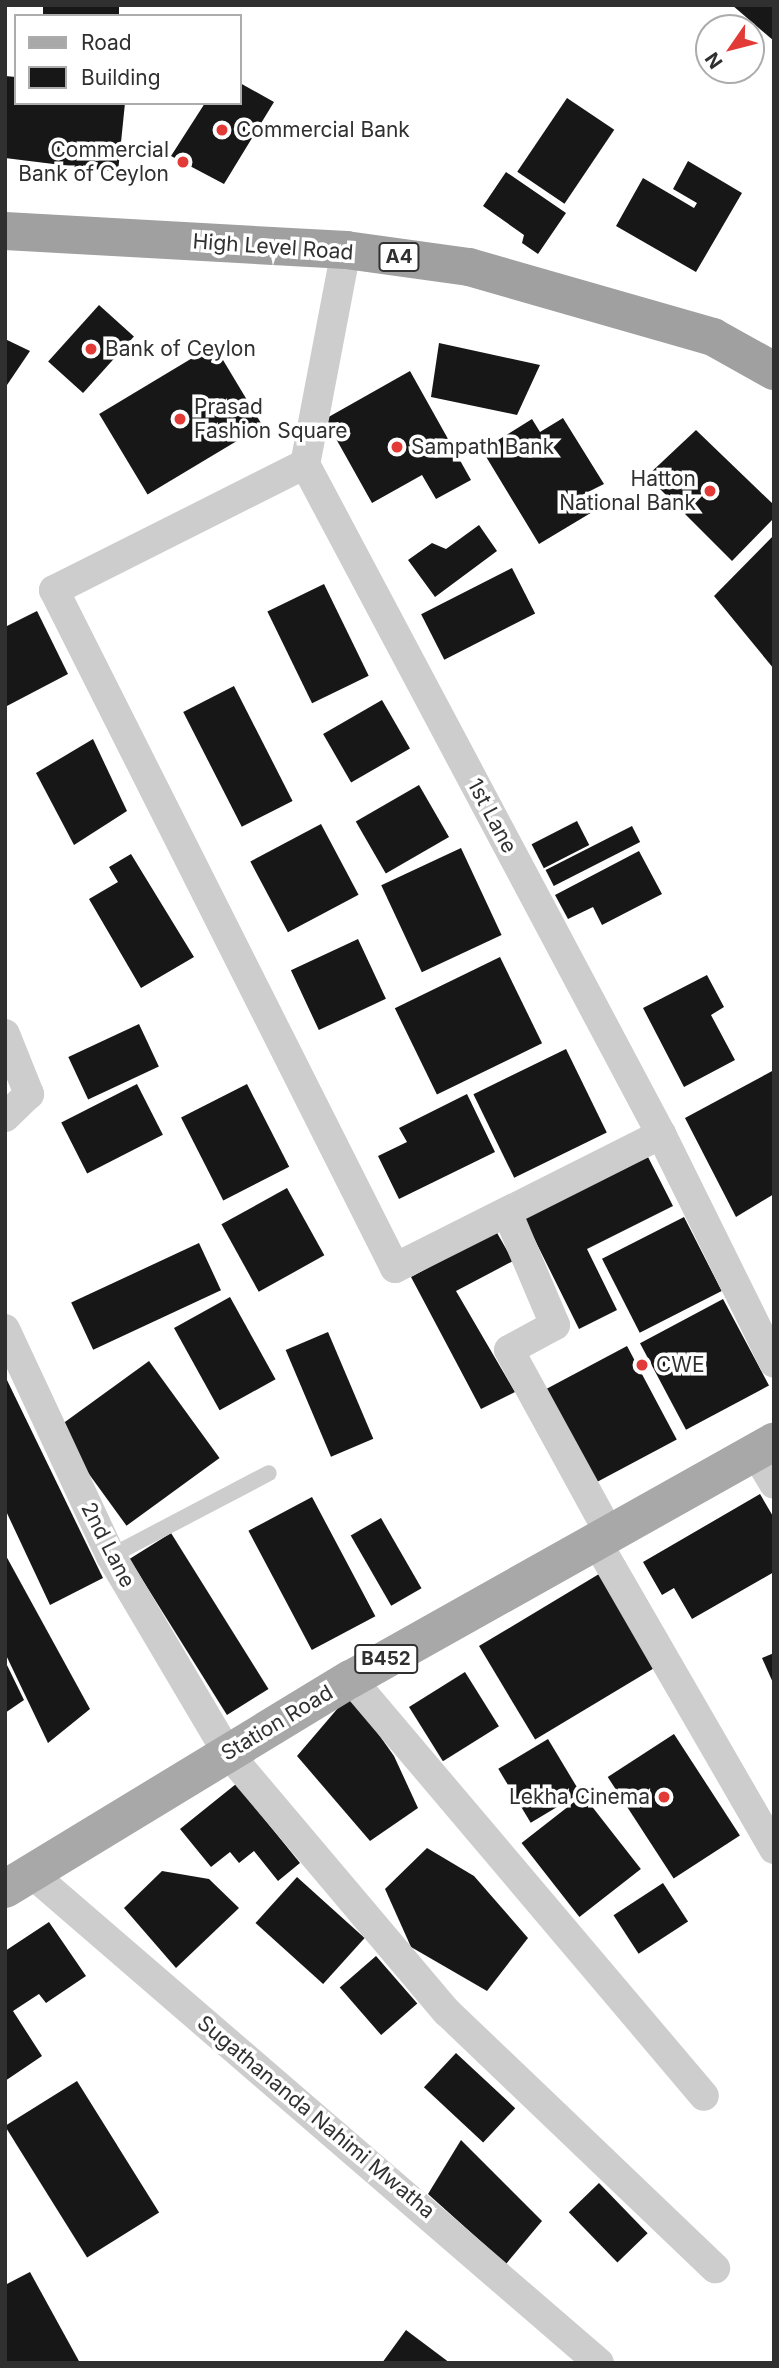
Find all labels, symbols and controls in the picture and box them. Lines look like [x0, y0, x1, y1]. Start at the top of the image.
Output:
legend [14, 14, 242, 105]
north arrow [695, 14, 765, 84]
text: Road [81, 30, 132, 55]
text: N [700, 48, 728, 73]
text: Building [81, 65, 161, 90]
place label: Commercial Bank [236, 117, 410, 143]
marker: Commercial Bank [214, 122, 230, 138]
place label: Commercial Bank of Ceylon [18, 137, 169, 187]
marker: Commercial Bank of Ceylon [175, 154, 191, 170]
street label: High Level Road [192, 229, 354, 265]
road number: A4 [378, 242, 420, 272]
place label: Bank of Ceylon [105, 336, 256, 362]
marker: Bank of Ceylon [83, 341, 99, 357]
place label: Prasad Fashion Square [194, 394, 348, 444]
marker: Prasad Fashion Square [172, 411, 188, 427]
place label: Sampath Bank [411, 434, 554, 460]
marker: Sampath Bank [389, 439, 405, 455]
place label: Hatton National Bank [559, 466, 696, 516]
marker: Hatton National Bank [702, 483, 718, 499]
street label: 1st Lane [462, 774, 522, 858]
place label: CWE [656, 1352, 705, 1378]
marker: CWE [634, 1357, 650, 1373]
street label: 2nd Lane [76, 1498, 140, 1592]
road number: B452 [353, 1644, 419, 1674]
street label: Station Road [217, 1680, 337, 1766]
place label: Lekha Cinema [509, 1784, 650, 1810]
marker: Lekha Cinema [656, 1789, 672, 1805]
street label: Sugathananda Nahimi Mwatha [192, 2010, 440, 2224]

